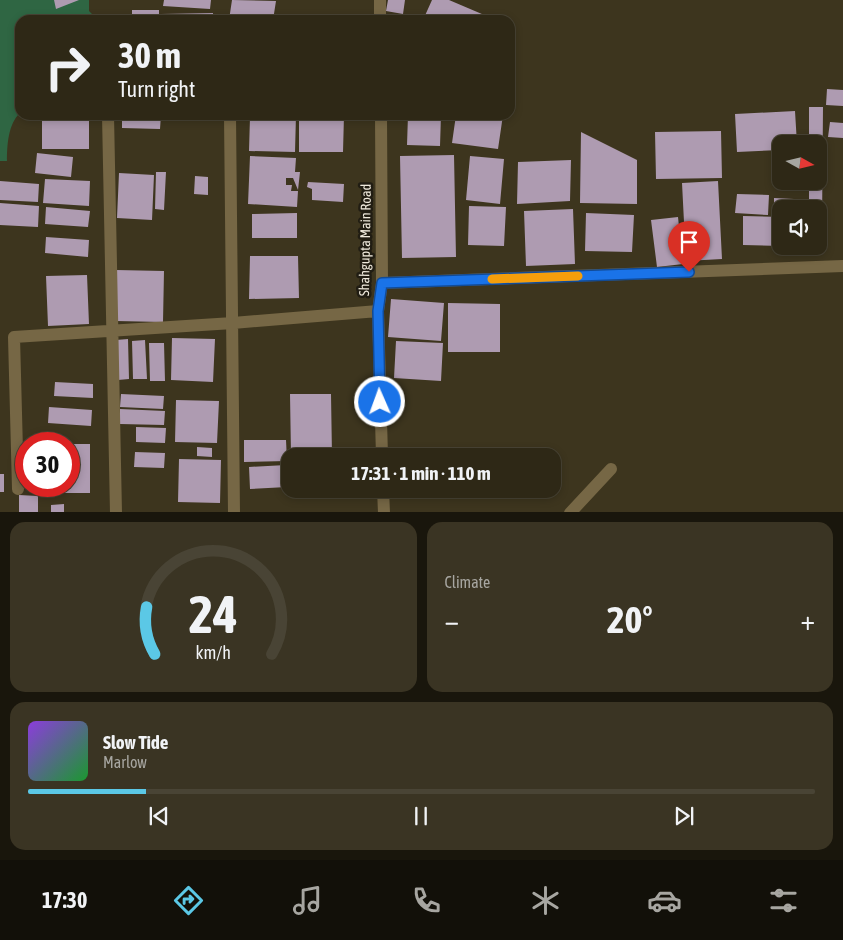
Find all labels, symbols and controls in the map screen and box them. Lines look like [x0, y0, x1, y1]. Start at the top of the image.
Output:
icon: right [35, 35, 100, 100]
text: 30 m [118, 35, 181, 75]
text: Turn right [118, 76, 195, 102]
north arrow [772, 135, 828, 190]
map controls [772, 135, 827, 255]
street label: Shahgupta Main Road [356, 184, 374, 296]
button: sound [772, 200, 827, 255]
pin [668, 221, 710, 272]
icon: arrive [675, 228, 703, 256]
position arrow [353, 375, 405, 427]
speed limit sign: 30 [15, 432, 80, 497]
text: 17:31 · 1 min · 110 m [351, 462, 491, 484]
text: Climate [445, 573, 490, 591]
text: 24 [189, 584, 238, 644]
text: 20° [607, 598, 653, 641]
text: − [445, 604, 459, 636]
text: + [800, 604, 815, 636]
text: km/h [196, 642, 231, 663]
text: Slow Tide [103, 731, 168, 753]
text: Marlow [103, 753, 147, 771]
icon: previous [145, 802, 173, 830]
icon: pause [407, 802, 435, 830]
icon: next [670, 802, 698, 830]
icon: directions [171, 883, 206, 918]
icon: music [290, 883, 325, 918]
icon: phone [409, 883, 444, 918]
icon: climate [528, 883, 563, 918]
icon: car [647, 883, 682, 918]
icon: filters [766, 883, 801, 918]
text: 17:30 [42, 887, 87, 913]

